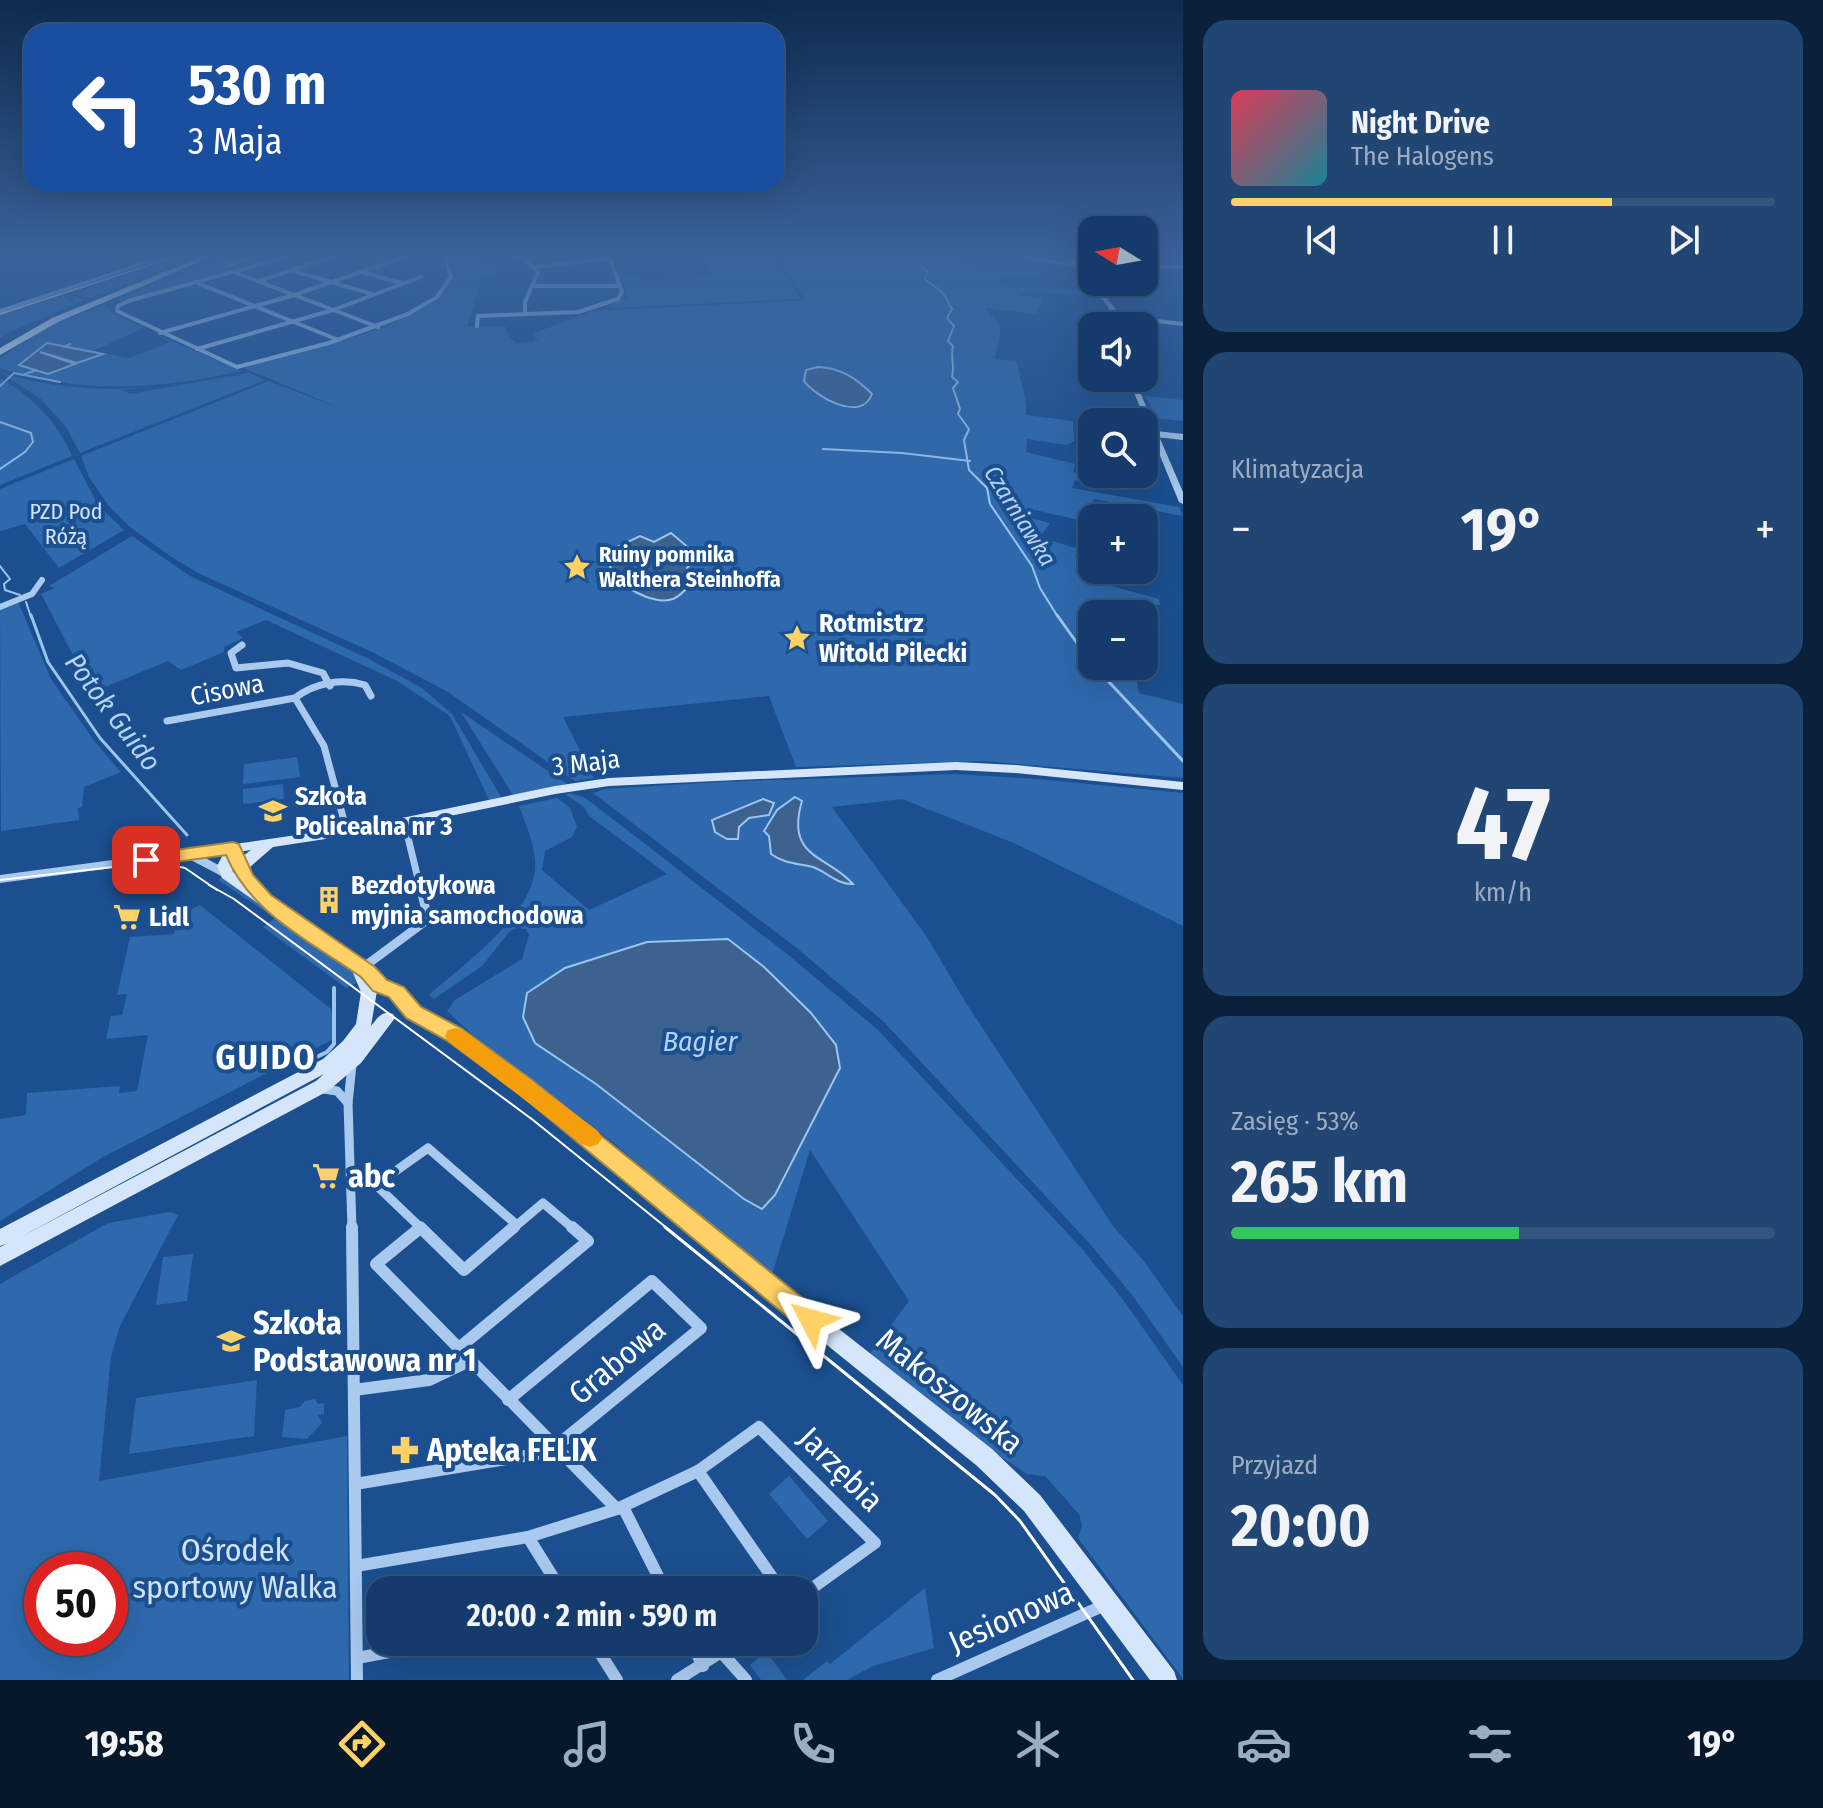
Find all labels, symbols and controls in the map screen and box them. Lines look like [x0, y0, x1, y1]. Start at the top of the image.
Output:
text: 530 m [188, 52, 326, 119]
icon: left [56, 56, 160, 160]
text: Night Drive [1351, 105, 1490, 141]
text: 3 Maja [188, 120, 282, 164]
text: The Halogens [1351, 141, 1494, 172]
north arrow [1078, 216, 1158, 296]
map controls [1078, 216, 1158, 680]
icon: previous [1300, 218, 1344, 262]
icon: pause [1481, 218, 1525, 262]
icon: next [1662, 218, 1706, 262]
button: sound [1078, 312, 1158, 392]
button: search [1078, 408, 1158, 488]
text: Klimatyzacja [1231, 454, 1364, 485]
water label: Czarniawka [978, 461, 1062, 571]
text: 19° [1461, 494, 1545, 566]
park label: PZD Pod Różą [29, 498, 103, 550]
text: − [1231, 503, 1251, 556]
text: + [1755, 503, 1775, 556]
button: + [1078, 504, 1158, 584]
place label: Ruiny pomnika Walthera Steinhoffa [599, 541, 781, 593]
place icon: Ruiny pomnika Walthera Steinhoffa [562, 552, 592, 582]
button: − [1078, 600, 1158, 680]
place label: Rotmistrz Witold Pilecki [819, 608, 967, 669]
place icon: Rotmistrz Witold Pilecki [782, 623, 812, 653]
water label: Potok Guido [58, 647, 168, 777]
street label: Cisowa [188, 668, 266, 712]
street label: 3 Maja [550, 743, 622, 783]
text: 47 [1455, 762, 1551, 887]
place label: Szkoła Policealna nr 3 [295, 781, 452, 842]
school or university icon: Szkoła Policealna nr 3 [258, 796, 288, 826]
pin [112, 826, 180, 894]
icon: arrive [124, 838, 168, 882]
place label: Bezdotykowa myjnia samochodowa [351, 870, 584, 931]
text: km/h [1474, 877, 1532, 908]
building icon: Bezdotykowa myjnia samochodowa [314, 885, 344, 915]
supermarket icon: Lidl [112, 902, 142, 932]
place label: Lidl [149, 902, 190, 933]
water label: Bagier [663, 1025, 739, 1058]
district label: GUIDO [216, 1037, 316, 1078]
text: Zasięg · 53% [1231, 1106, 1359, 1137]
text: 265 km [1231, 1146, 1408, 1218]
place label: abc [348, 1157, 395, 1195]
supermarket icon: abc [311, 1161, 341, 1191]
position arrow [769, 1278, 853, 1362]
place label: Szkoła Podstawowa nr 1 [253, 1304, 476, 1379]
street label: Grabowa [561, 1310, 673, 1412]
street label: Makoszowska [869, 1320, 1031, 1462]
school or university icon: Szkoła Podstawowa nr 1 [216, 1326, 246, 1356]
street label: Jarzębia [791, 1419, 891, 1519]
place label: Apteka FELIX [426, 1431, 598, 1469]
pharmacy icon: Apteka FELIX [390, 1435, 420, 1465]
text: Przyjazd [1231, 1450, 1318, 1481]
text: 20:00 [1231, 1490, 1371, 1562]
park label: Ośrodek sportowy Walka [132, 1531, 338, 1606]
speed limit sign: 50 [24, 1552, 128, 1656]
street label: Jesionowa [943, 1573, 1079, 1661]
text: 20:00 · 2 min · 590 m [467, 1598, 717, 1634]
icon: directions [334, 1716, 390, 1772]
icon: music [559, 1716, 615, 1772]
icon: phone [785, 1716, 841, 1772]
icon: climate [1010, 1716, 1066, 1772]
icon: car [1236, 1716, 1292, 1772]
icon: filters [1462, 1716, 1518, 1772]
text: 19:58 [85, 1722, 164, 1766]
text: 19° [1687, 1722, 1738, 1766]

